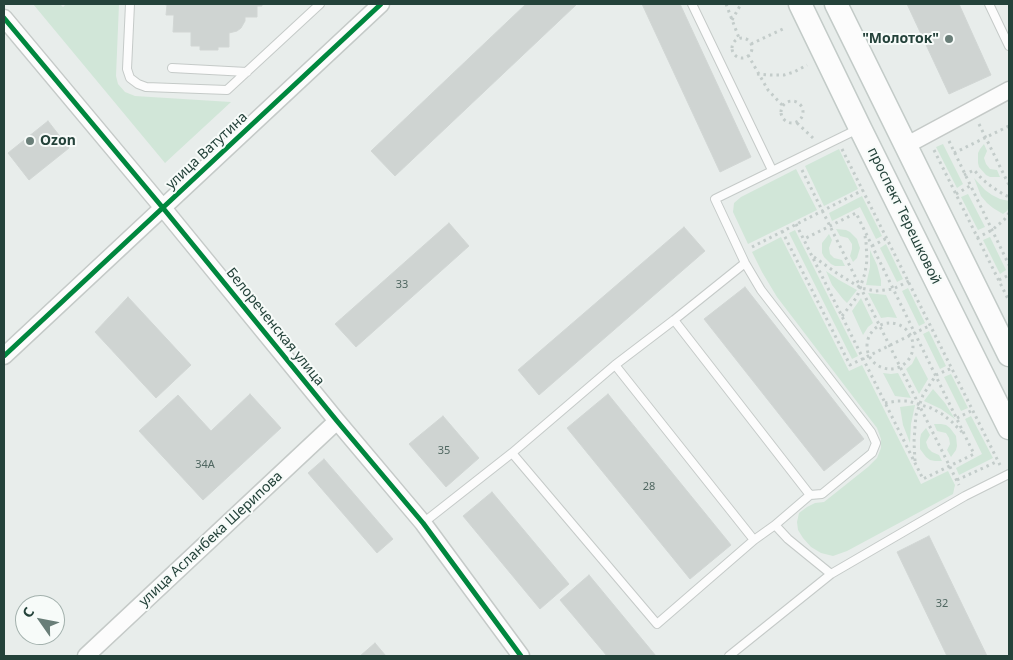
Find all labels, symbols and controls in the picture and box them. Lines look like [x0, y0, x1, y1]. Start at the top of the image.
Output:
place label: "Молоток" [862, 31, 939, 47]
marker: "Молоток" [943, 33, 955, 45]
street label: улица Ватутина [163, 109, 251, 193]
place label: Ozon [40, 133, 76, 149]
marker: Ozon [24, 135, 36, 147]
street label: проспект Терешковой [864, 145, 944, 287]
street label: Белореченская улица [222, 265, 328, 389]
house number: 33 [396, 278, 408, 292]
house number: 35 [438, 444, 450, 458]
house number: 34А [195, 458, 215, 472]
street label: улица Асланбека Шерипова [136, 468, 286, 610]
house number: 28 [643, 480, 655, 494]
north arrow [15, 595, 65, 645]
house number: 32 [936, 597, 948, 611]
text: С [17, 603, 38, 621]

